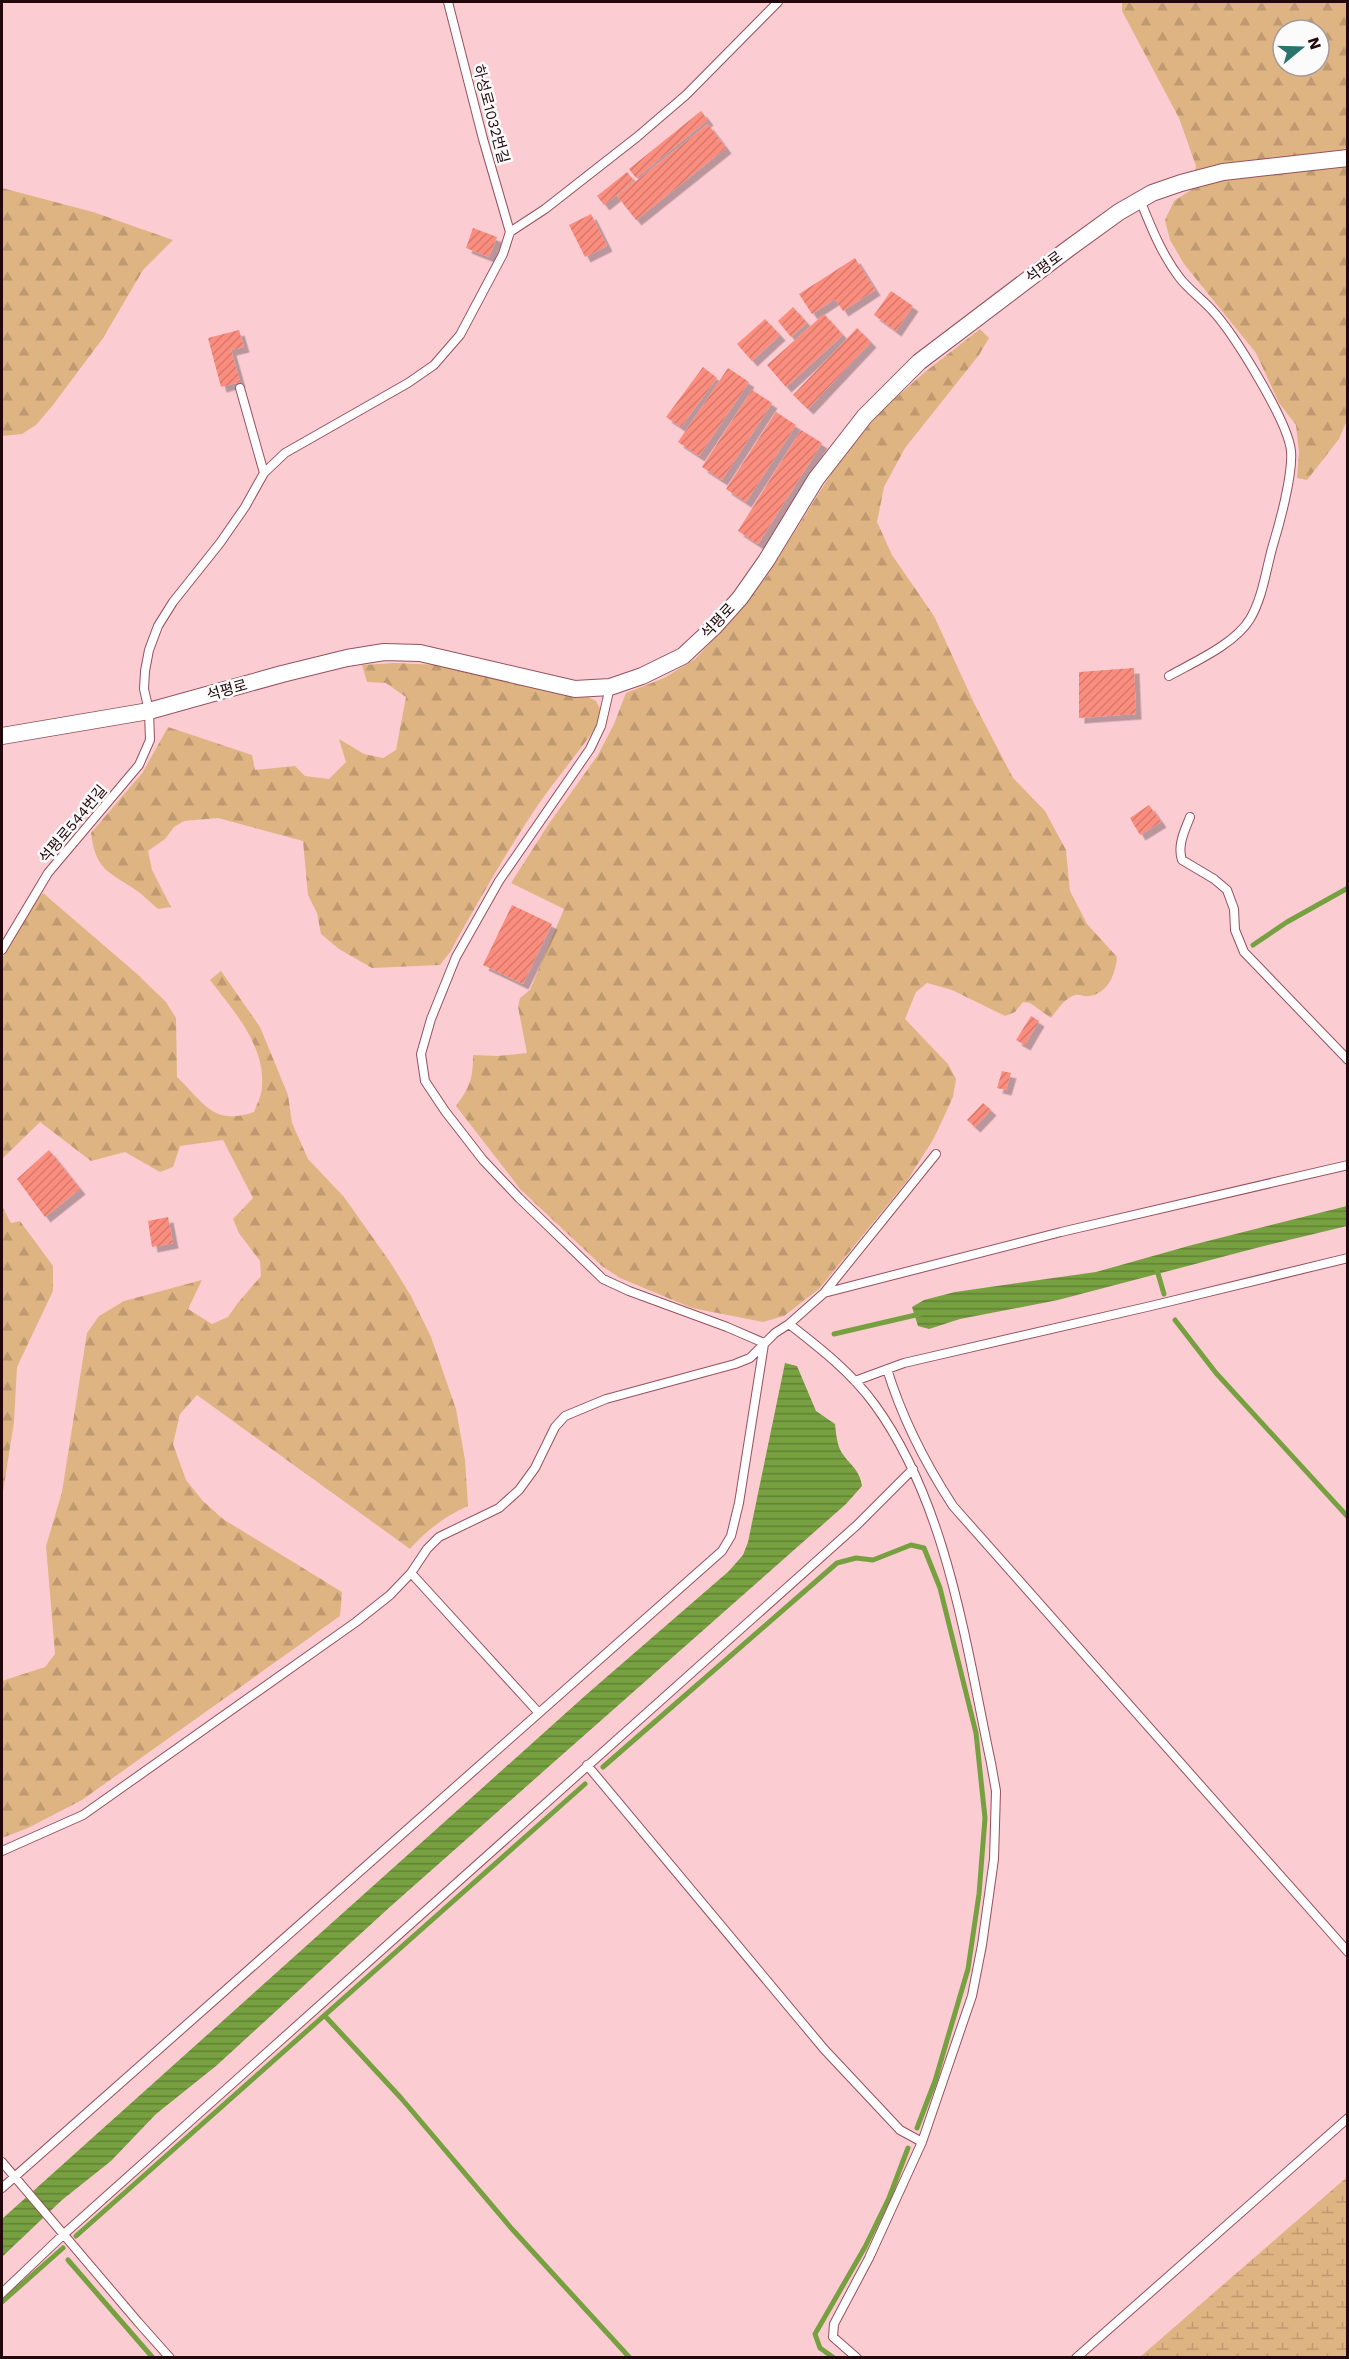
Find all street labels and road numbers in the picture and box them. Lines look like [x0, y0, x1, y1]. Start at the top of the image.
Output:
street label: 하성로1032번길 [469, 63, 513, 165]
street label: 석평로 [1022, 247, 1066, 287]
street label: 석평로 [697, 600, 739, 642]
street label: 석평로 [205, 676, 249, 704]
street label: 석평로544번길 [35, 781, 111, 867]

